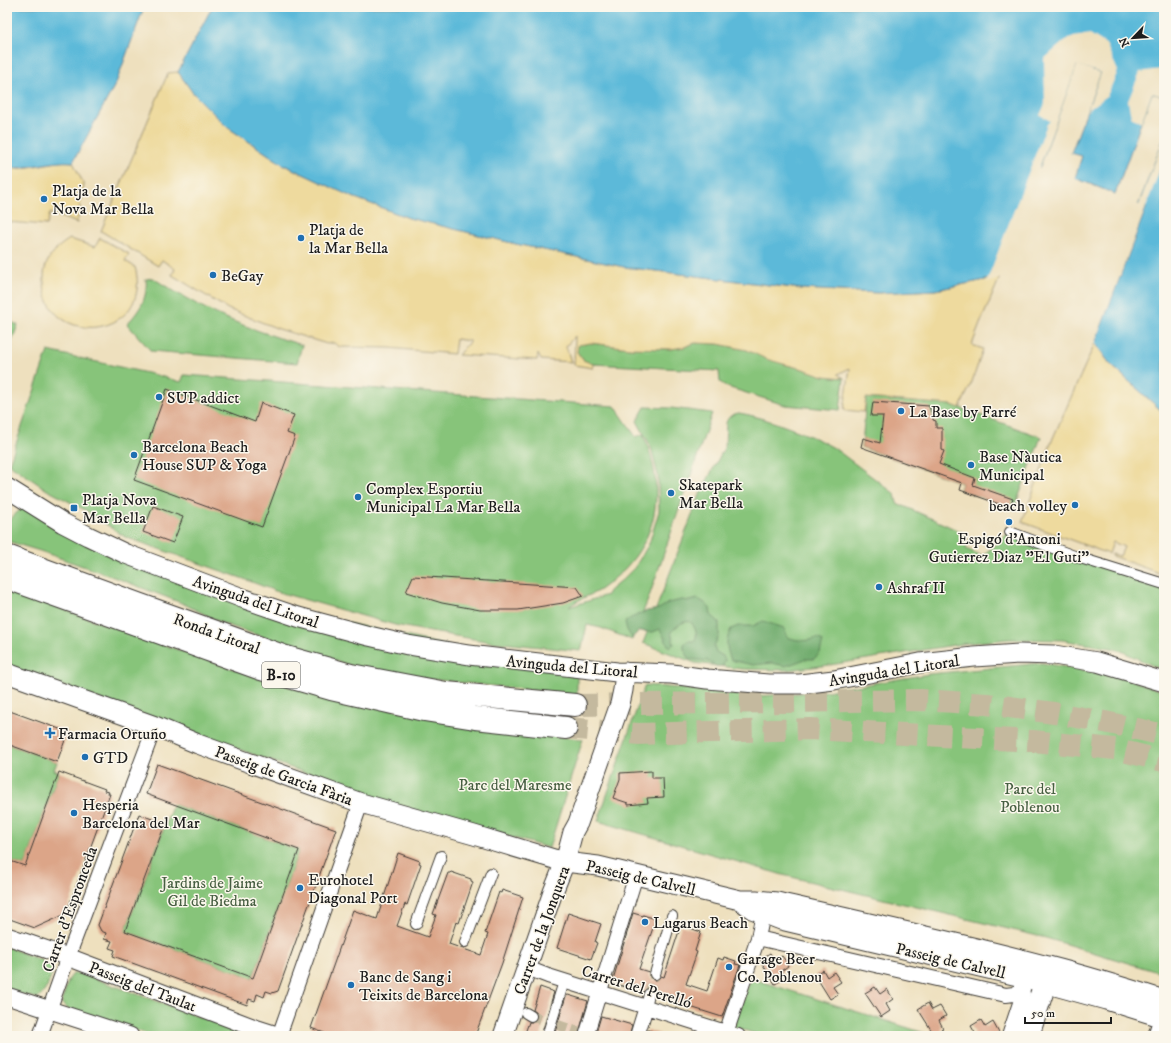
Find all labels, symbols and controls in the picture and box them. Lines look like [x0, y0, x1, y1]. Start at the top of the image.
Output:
north arrow [1113, 18, 1153, 58]
text: N [1117, 35, 1133, 49]
place label: Platja de la Nova Mar Bella [52, 181, 154, 219]
marker: Platja de la Nova Mar Bella [39, 194, 49, 204]
place label: Platja de la Mar Bella [309, 220, 388, 258]
marker: Platja de la Mar Bella [296, 233, 306, 243]
place label: BeGay [221, 266, 264, 286]
marker: BeGay [208, 270, 218, 280]
place label: SUP addict [167, 388, 239, 408]
marker: SUP addict [154, 392, 164, 402]
place label: La Base by Farré [909, 402, 1017, 422]
marker: La Base by Farré [896, 406, 906, 416]
place label: Barcelona Beach House SUP & Yoga [142, 437, 267, 475]
place label: Base Nàutica Municipal [979, 447, 1062, 485]
marker: Barcelona Beach House SUP & Yoga [129, 450, 139, 460]
marker: Base Nàutica Municipal [966, 460, 976, 470]
place label: Skatepark Mar Bella [679, 475, 743, 513]
place label: Complex Esportiu Municipal La Mar Bella [366, 479, 521, 517]
marker: Skatepark Mar Bella [666, 488, 676, 498]
place label: Platja Nova Mar Bella [82, 490, 157, 528]
marker: Complex Esportiu Municipal La Mar Bella [353, 492, 363, 502]
place label: beach volley [989, 496, 1067, 516]
marker: beach volley [1070, 500, 1080, 510]
marker: Platja Nova Mar Bella [69, 503, 79, 513]
marker: Espigó d'Antoni Gutierrez Diaz "El Guti" [1004, 517, 1014, 527]
place label: Espigó d'Antoni Gutierrez Diaz "El Guti" [929, 529, 1089, 567]
street label: Avinguda del Litoral [190, 571, 322, 633]
place label: Ashraf II [887, 578, 946, 598]
marker: Ashraf II [874, 582, 884, 592]
street label: Ronda Litoral [171, 609, 263, 659]
street label: Avinguda del Litoral [505, 651, 639, 683]
street label: Avinguda del Litoral [827, 651, 961, 691]
road number: B-10 [262, 662, 300, 688]
place label: Farmacia Ortuño [58, 724, 167, 744]
marker: Farmacia Ortuño [45, 728, 55, 738]
street label: Passeig de Garcia Fària [212, 742, 356, 810]
place label: GTD [93, 748, 128, 768]
marker: GTD [80, 752, 90, 762]
park label: Parc del Maresme [458, 775, 572, 795]
park label: Parc del Poblenou [1000, 779, 1060, 817]
place label: Hesperia Barcelona del Mar [82, 795, 200, 833]
marker: Hesperia Barcelona del Mar [69, 808, 79, 818]
street label: Carrer d'Espronceda [38, 844, 102, 975]
street label: Passeig de Calvell [584, 856, 698, 900]
street label: Carrer de la Jonquera [509, 863, 575, 997]
place label: Eurohotel Diagonal Port [308, 870, 398, 908]
park label: Jardins de Jaime Gil de Biedma [159, 873, 263, 911]
marker: Eurohotel Diagonal Port [295, 883, 305, 893]
place label: Lugarus Beach [653, 913, 749, 933]
marker: Lugarus Beach [640, 917, 650, 927]
street label: Passeig de Calvell [894, 939, 1008, 983]
place label: Garage Beer Co. Poblenou [737, 949, 822, 987]
street label: Passeig del Taulat [86, 957, 199, 1017]
street label: Carrer del Perelló [579, 961, 694, 1013]
marker: Garage Beer Co. Poblenou [724, 962, 734, 972]
place label: Banc de Sang i Teixits de Barcelona [359, 967, 488, 1005]
marker: Banc de Sang i Teixits de Barcelona [346, 980, 356, 990]
scale bar [1025, 999, 1111, 1025]
text: 50 m [1031, 1006, 1055, 1021]

